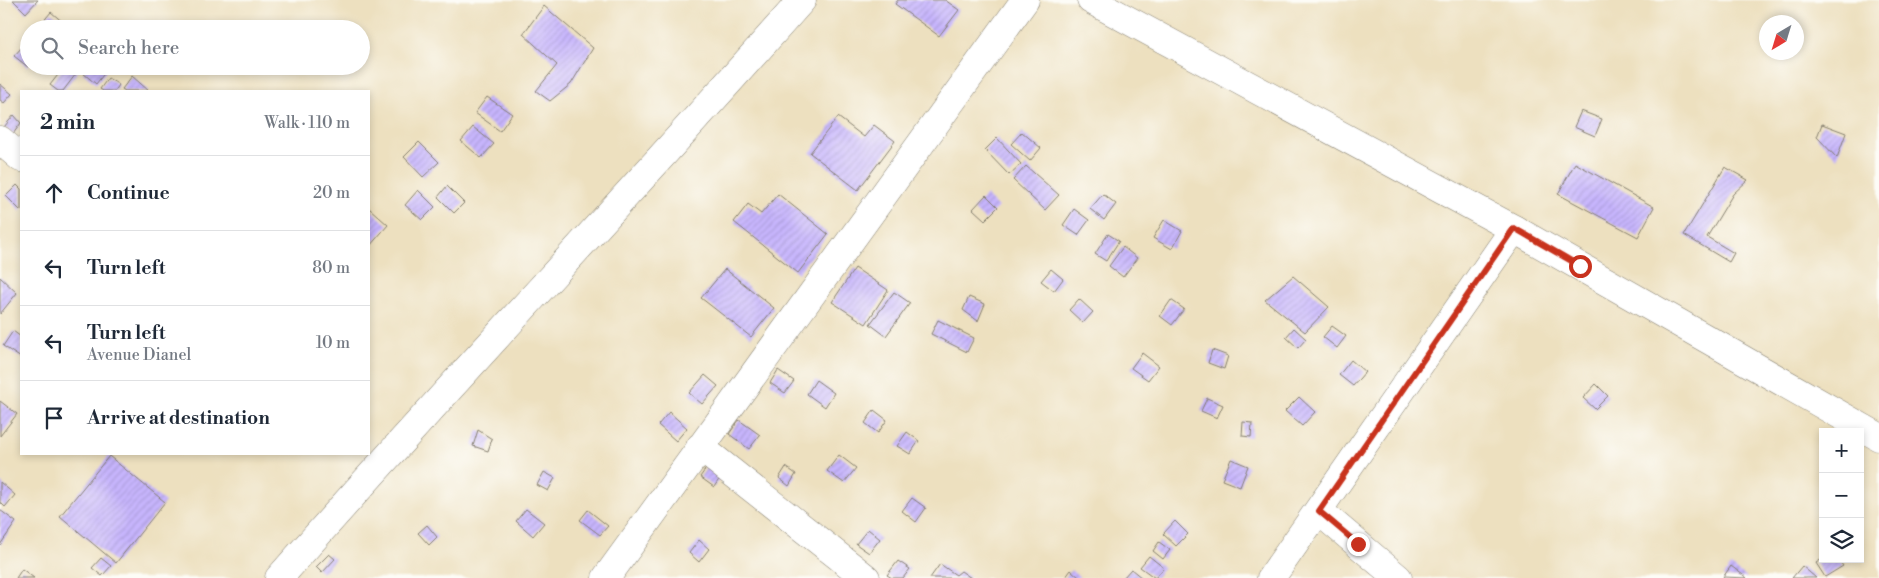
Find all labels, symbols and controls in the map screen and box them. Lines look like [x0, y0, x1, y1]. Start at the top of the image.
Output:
north arrow [1759, 15, 1804, 60]
search box [20, 20, 370, 75]
icon: search [38, 34, 66, 62]
text: Search here [78, 36, 179, 60]
text: 2 min [40, 110, 95, 136]
text: Walk · 110 m [264, 113, 350, 133]
icon: ahead [40, 179, 68, 207]
text: Continue [87, 181, 170, 205]
text: 20 m [313, 183, 350, 203]
icon: left [40, 254, 68, 282]
route start [1569, 255, 1592, 278]
text: Turn left [87, 256, 166, 280]
text: 80 m [312, 258, 350, 278]
text: Turn left [87, 321, 166, 345]
icon: left [40, 329, 68, 357]
text: 10 m [316, 333, 350, 353]
text: Avenue Dianel [87, 345, 191, 365]
icon: arrive [40, 404, 68, 432]
text: Arrive at destination [87, 406, 270, 430]
map controls [1819, 428, 1864, 563]
button: + [1819, 428, 1864, 473]
button: − [1819, 473, 1864, 518]
button: layers [1819, 518, 1864, 563]
route end [1347, 533, 1370, 556]

